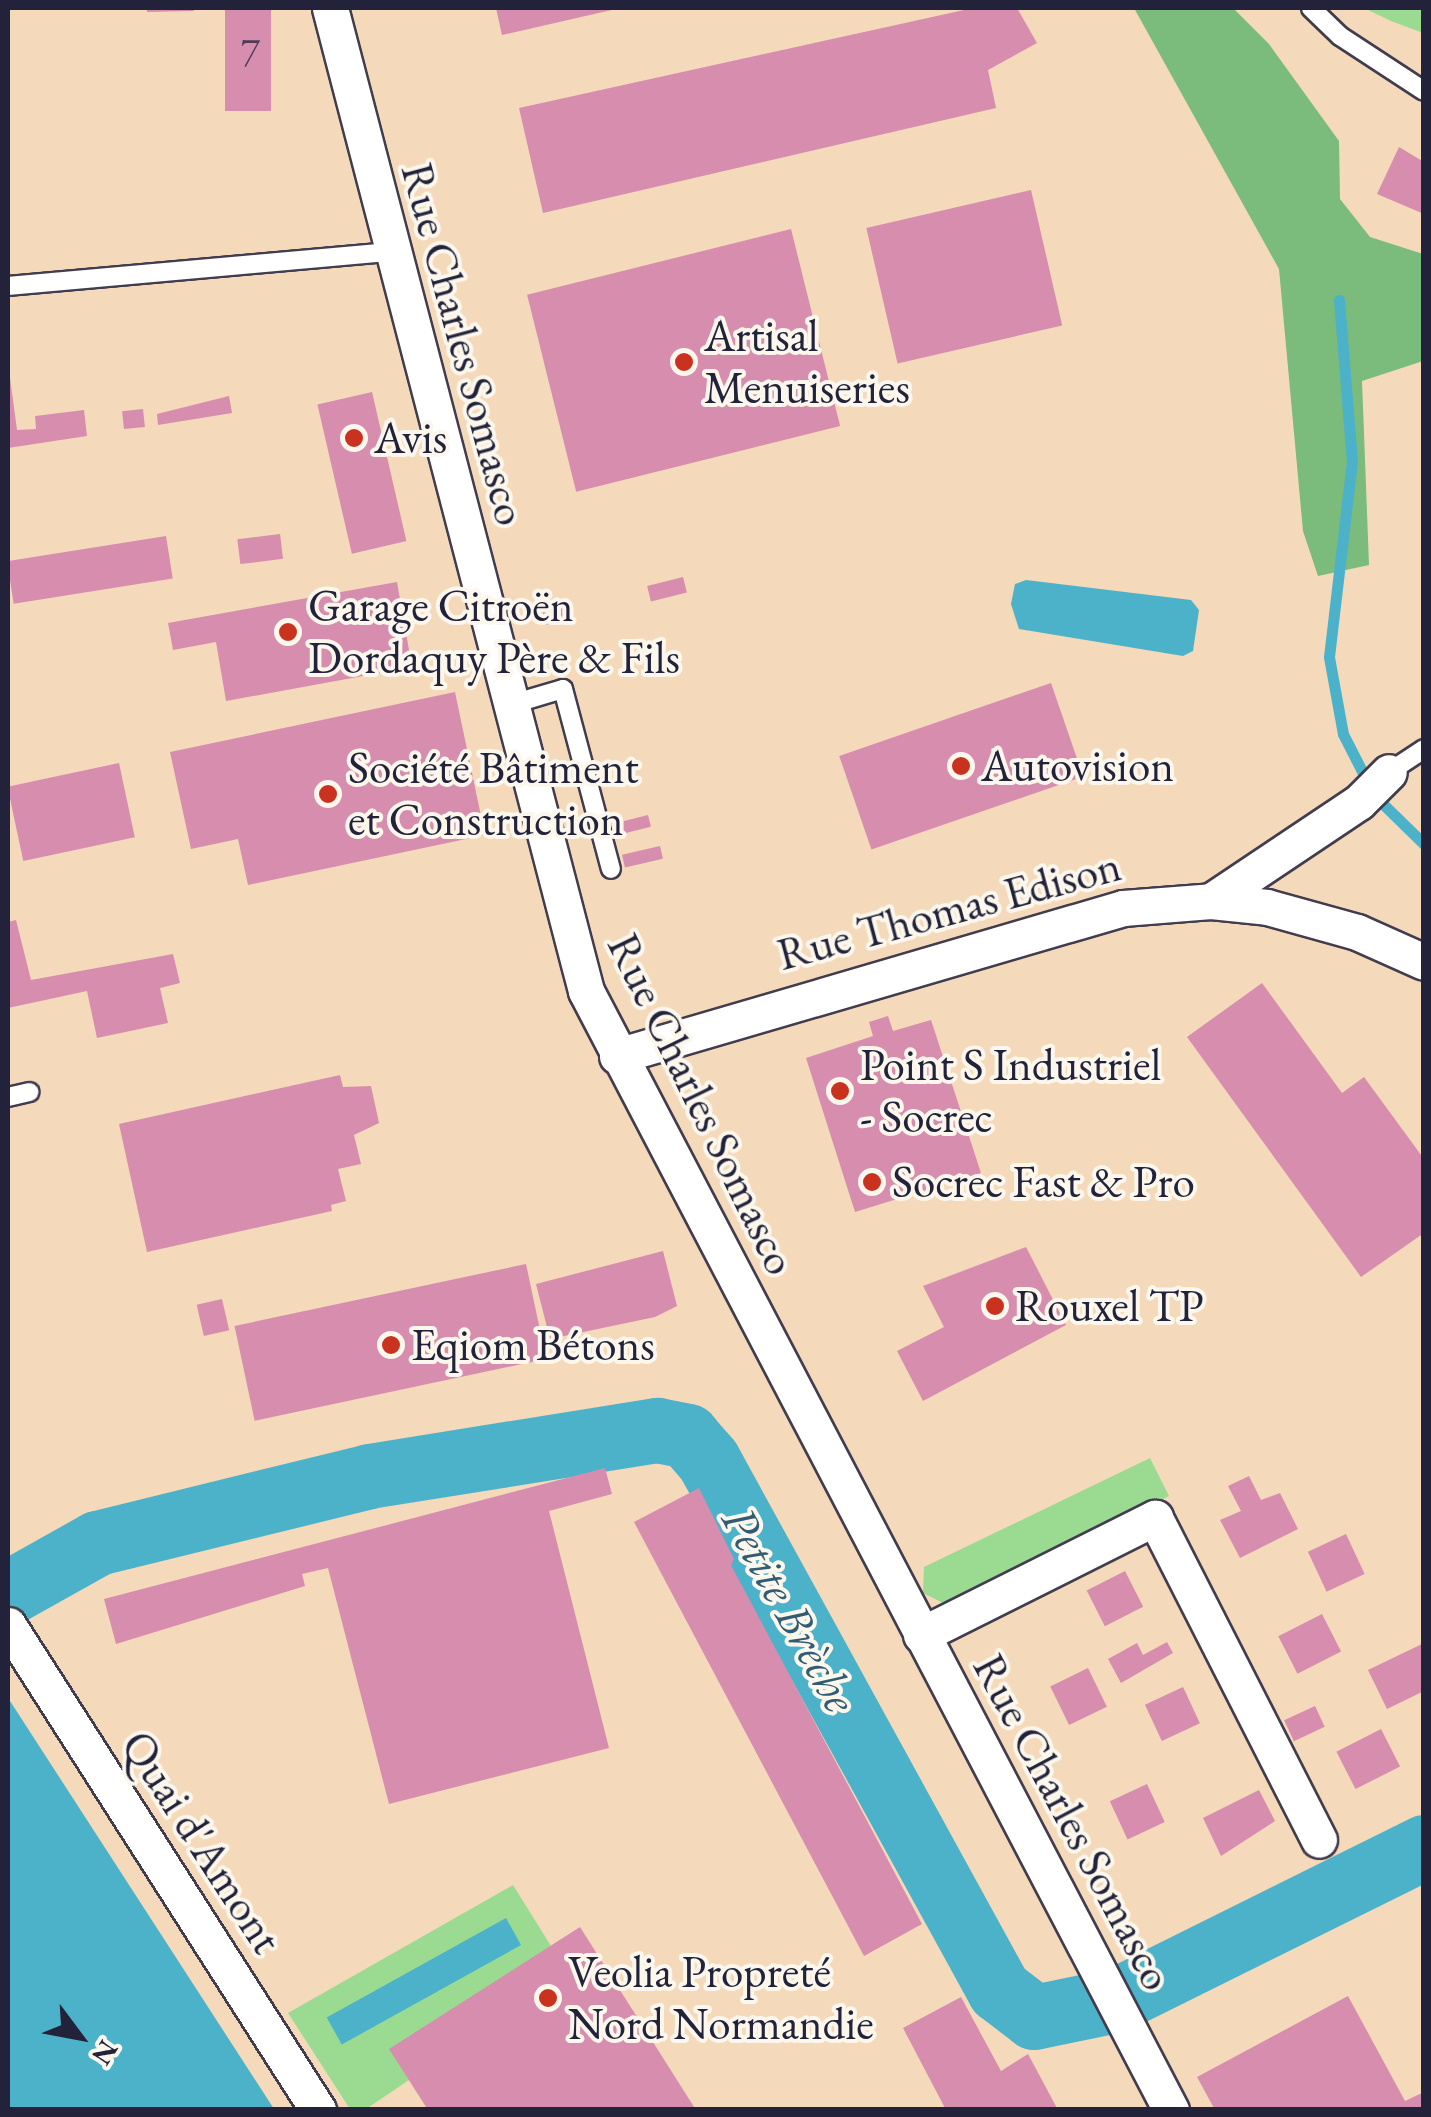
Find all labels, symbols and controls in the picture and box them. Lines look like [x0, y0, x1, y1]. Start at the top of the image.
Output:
house number: 7 [240, 28, 260, 76]
street label: Rue Charles Somasco [390, 157, 538, 531]
place label: Artisal Menuiseries [704, 309, 910, 415]
marker: Artisal Menuiseries [673, 351, 695, 373]
place label: Avis [374, 411, 447, 465]
marker: Avis [343, 427, 365, 449]
place label: Garage Citroën Dordaquy Père & Fils [308, 579, 680, 685]
marker: Garage Citroën Dordaquy Père & Fils [277, 621, 299, 643]
place label: Autovision [981, 739, 1174, 793]
place label: Société Bâtiment et Construction [348, 741, 639, 847]
marker: Autovision [950, 755, 972, 777]
marker: Société Bâtiment et Construction [317, 783, 339, 805]
street label: Rue Thomas Edison [771, 838, 1127, 982]
street label: Rue Charles Somasco [596, 925, 808, 1283]
place label: Point S Industriel - Socrec [860, 1038, 1161, 1144]
marker: Point S Industriel - Socrec [829, 1080, 851, 1102]
place label: Socrec Fast & Pro [892, 1155, 1195, 1209]
marker: Socrec Fast & Pro [861, 1171, 883, 1193]
place label: Rouxel TP [1015, 1279, 1204, 1333]
marker: Rouxel TP [984, 1295, 1006, 1317]
place label: Eqiom Bétons [411, 1318, 655, 1372]
marker: Eqiom Bétons [380, 1334, 402, 1356]
water label: Petite Brèche [710, 1496, 870, 1722]
street label: Rue Charles Somasco [962, 1645, 1184, 1999]
street label: Quai d'Amont [110, 1721, 294, 1963]
place label: Veolia Propreté Nord Normandie [568, 1945, 874, 2051]
north arrow [30, 1987, 130, 2087]
marker: Veolia Propreté Nord Normandie [537, 1987, 559, 2009]
text: N [84, 2034, 127, 2072]

